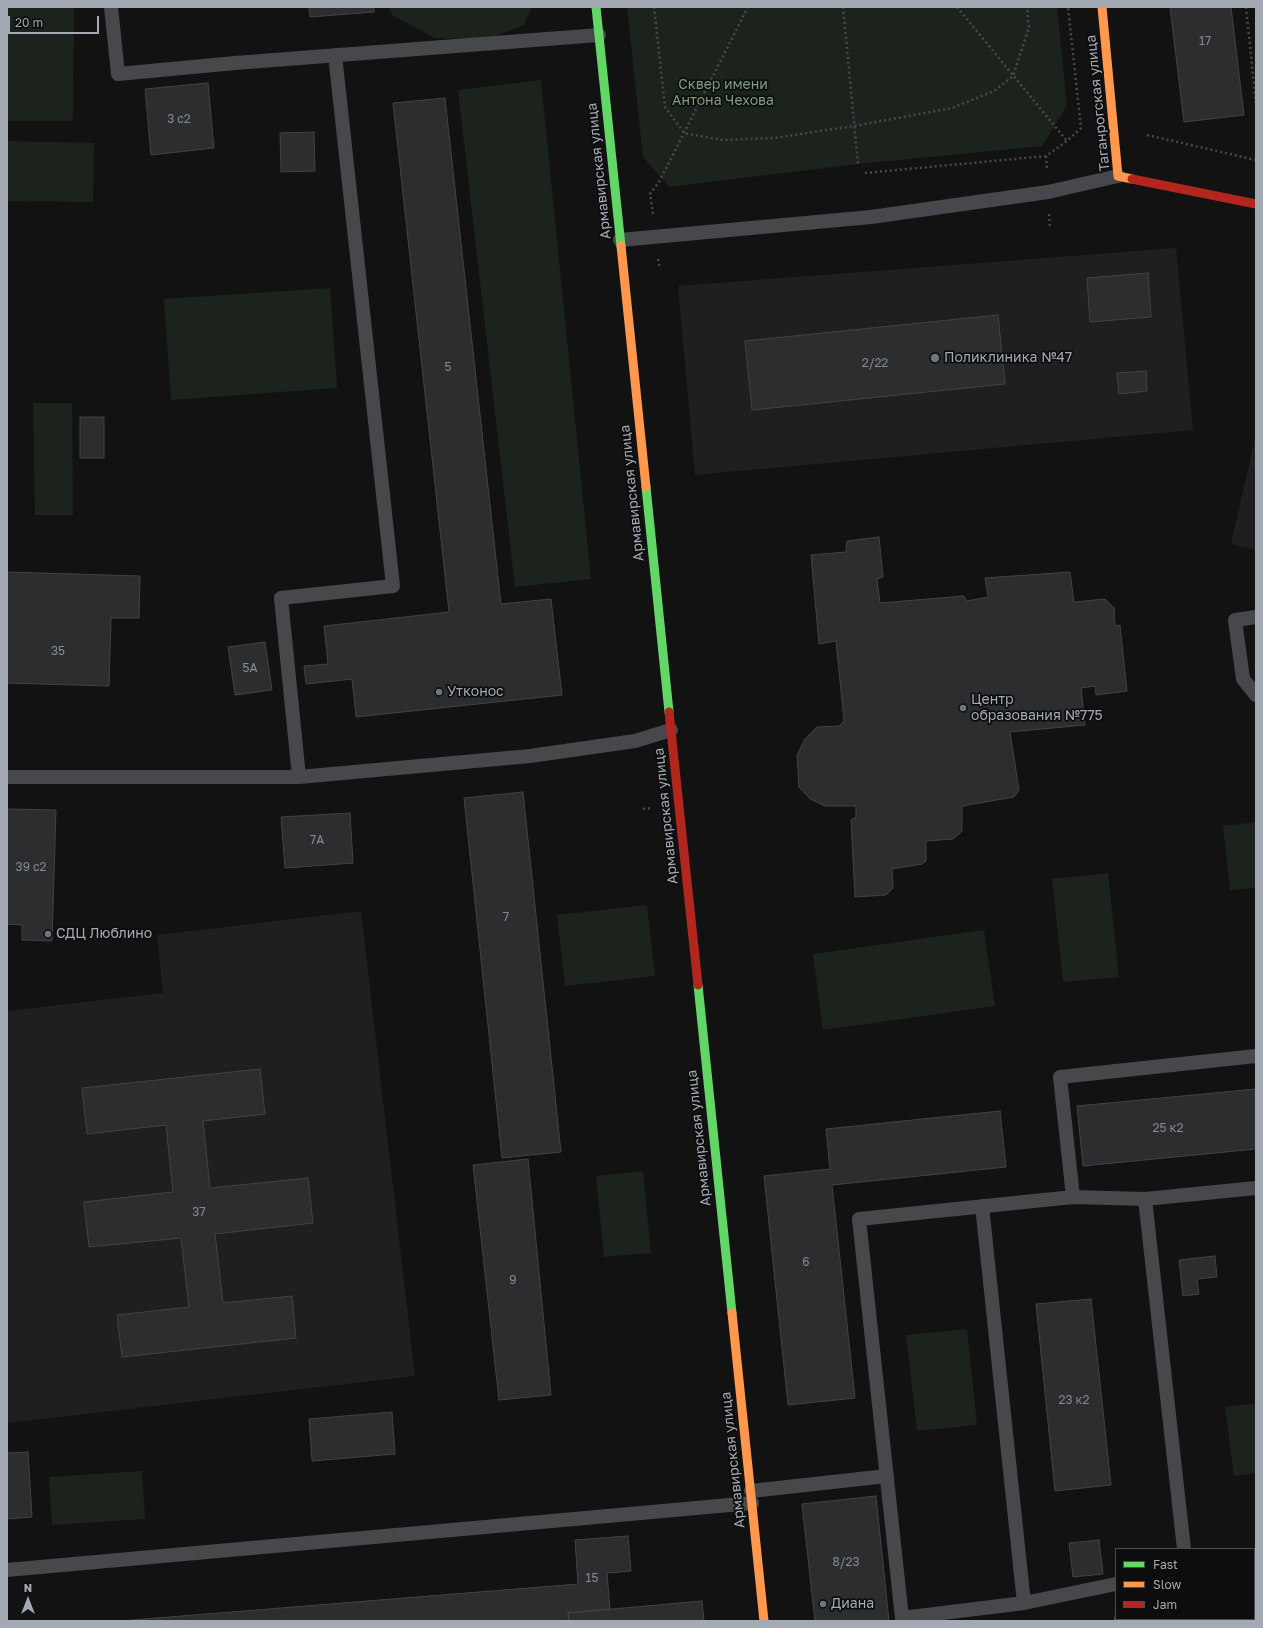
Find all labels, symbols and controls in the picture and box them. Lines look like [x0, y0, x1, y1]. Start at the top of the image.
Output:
scale bar [10, 8, 101, 34]
text: 20 m [15, 15, 43, 30]
street label: Таганрогская улица [1082, 34, 1114, 172]
house number: 17 [1199, 34, 1211, 48]
park label: Сквер имени Антона Чехова [672, 77, 774, 110]
street label: Армавирская улица [583, 102, 615, 240]
house number: 3 с2 [167, 112, 191, 126]
place label: Поликлиника №47 [944, 350, 1072, 366]
marker: Поликлиника №47 [929, 352, 941, 364]
house number: 2/22 [862, 356, 888, 370]
house number: 5 [445, 360, 451, 374]
street label: Армавирская улица [616, 424, 648, 562]
house number: 35 [51, 644, 65, 658]
house number: 5А [243, 661, 257, 675]
place label: Утконос [447, 684, 504, 700]
marker: Утконос [434, 687, 444, 697]
place label: Центр образования №775 [971, 692, 1103, 724]
marker: Центр образования №775 [958, 703, 968, 713]
street label: Армавирская улица [650, 747, 682, 885]
house number: 7А [310, 833, 324, 847]
house number: 39 с2 [16, 860, 46, 874]
house number: 7 [503, 910, 509, 924]
place label: СДЦ Люблино [56, 926, 152, 942]
marker: СДЦ Люблино [43, 929, 53, 939]
street label: Армавирская улица [683, 1069, 715, 1207]
house number: 25 к2 [1153, 1121, 1183, 1135]
house number: 37 [192, 1205, 206, 1219]
house number: 6 [802, 1255, 810, 1269]
house number: 9 [509, 1273, 517, 1287]
street label: Армавирская улица [717, 1391, 749, 1529]
house number: 23 к2 [1059, 1393, 1089, 1407]
legend [1115, 1548, 1255, 1620]
house number: 8/23 [832, 1555, 860, 1569]
text: Fast [1153, 1557, 1178, 1572]
house number: 15 [586, 1571, 598, 1585]
text: Slow [1153, 1577, 1181, 1592]
north arrow [8, 1580, 48, 1620]
text: N [24, 1581, 32, 1594]
place label: Диана [831, 1596, 874, 1612]
text: Jam [1153, 1597, 1177, 1612]
marker: Диана [818, 1599, 828, 1609]

